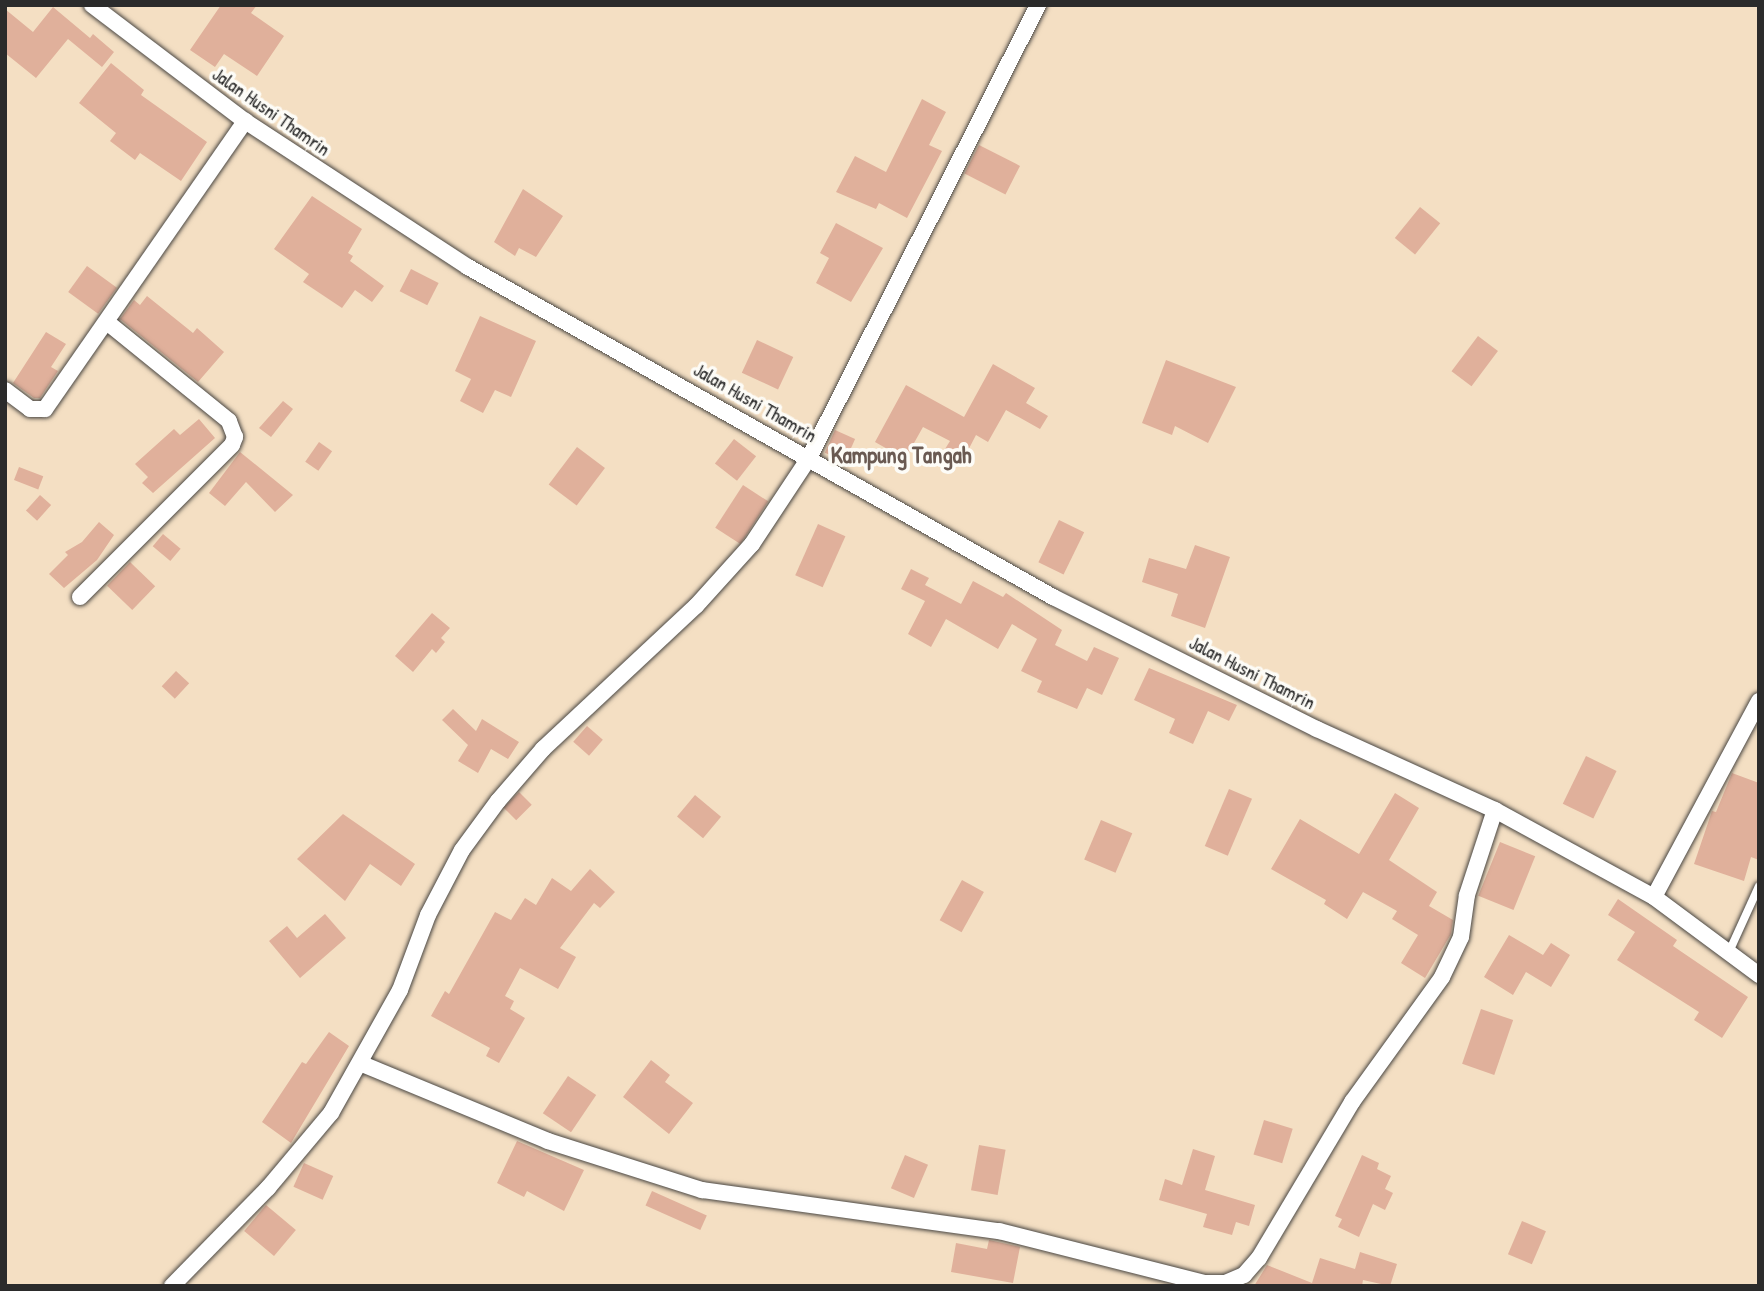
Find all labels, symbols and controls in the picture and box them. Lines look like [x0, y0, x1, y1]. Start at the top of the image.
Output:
street label: Jalan Husni Thamrin [208, 63, 334, 161]
street label: Jalan Husni Thamrin [689, 359, 821, 447]
district label: Kampung Tangah [831, 441, 971, 469]
street label: Jalan Husni Thamrin [1185, 631, 1319, 715]

